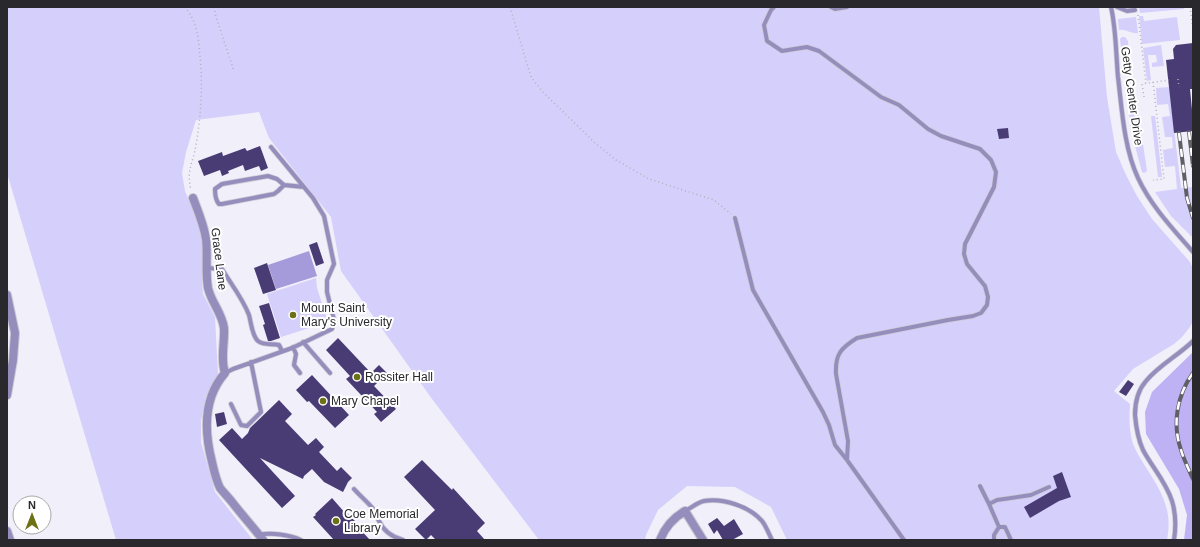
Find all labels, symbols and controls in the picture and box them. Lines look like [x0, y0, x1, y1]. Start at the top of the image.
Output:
street label: Getty Center Drive [1118, 46, 1146, 146]
street label: Grace Lane [208, 227, 230, 291]
place label: Mount Saint Mary's University [301, 301, 392, 329]
marker: Mount Saint Mary's University [288, 310, 298, 320]
place label: Rossiter Hall [365, 370, 433, 384]
marker: Rossiter Hall [352, 372, 362, 382]
place label: Mary Chapel [331, 394, 399, 408]
marker: Mary Chapel [318, 396, 328, 406]
north arrow [12, 495, 52, 535]
text: N [28, 499, 36, 511]
place label: Coe Memorial Library [344, 507, 419, 535]
marker: Coe Memorial Library [331, 516, 341, 526]

